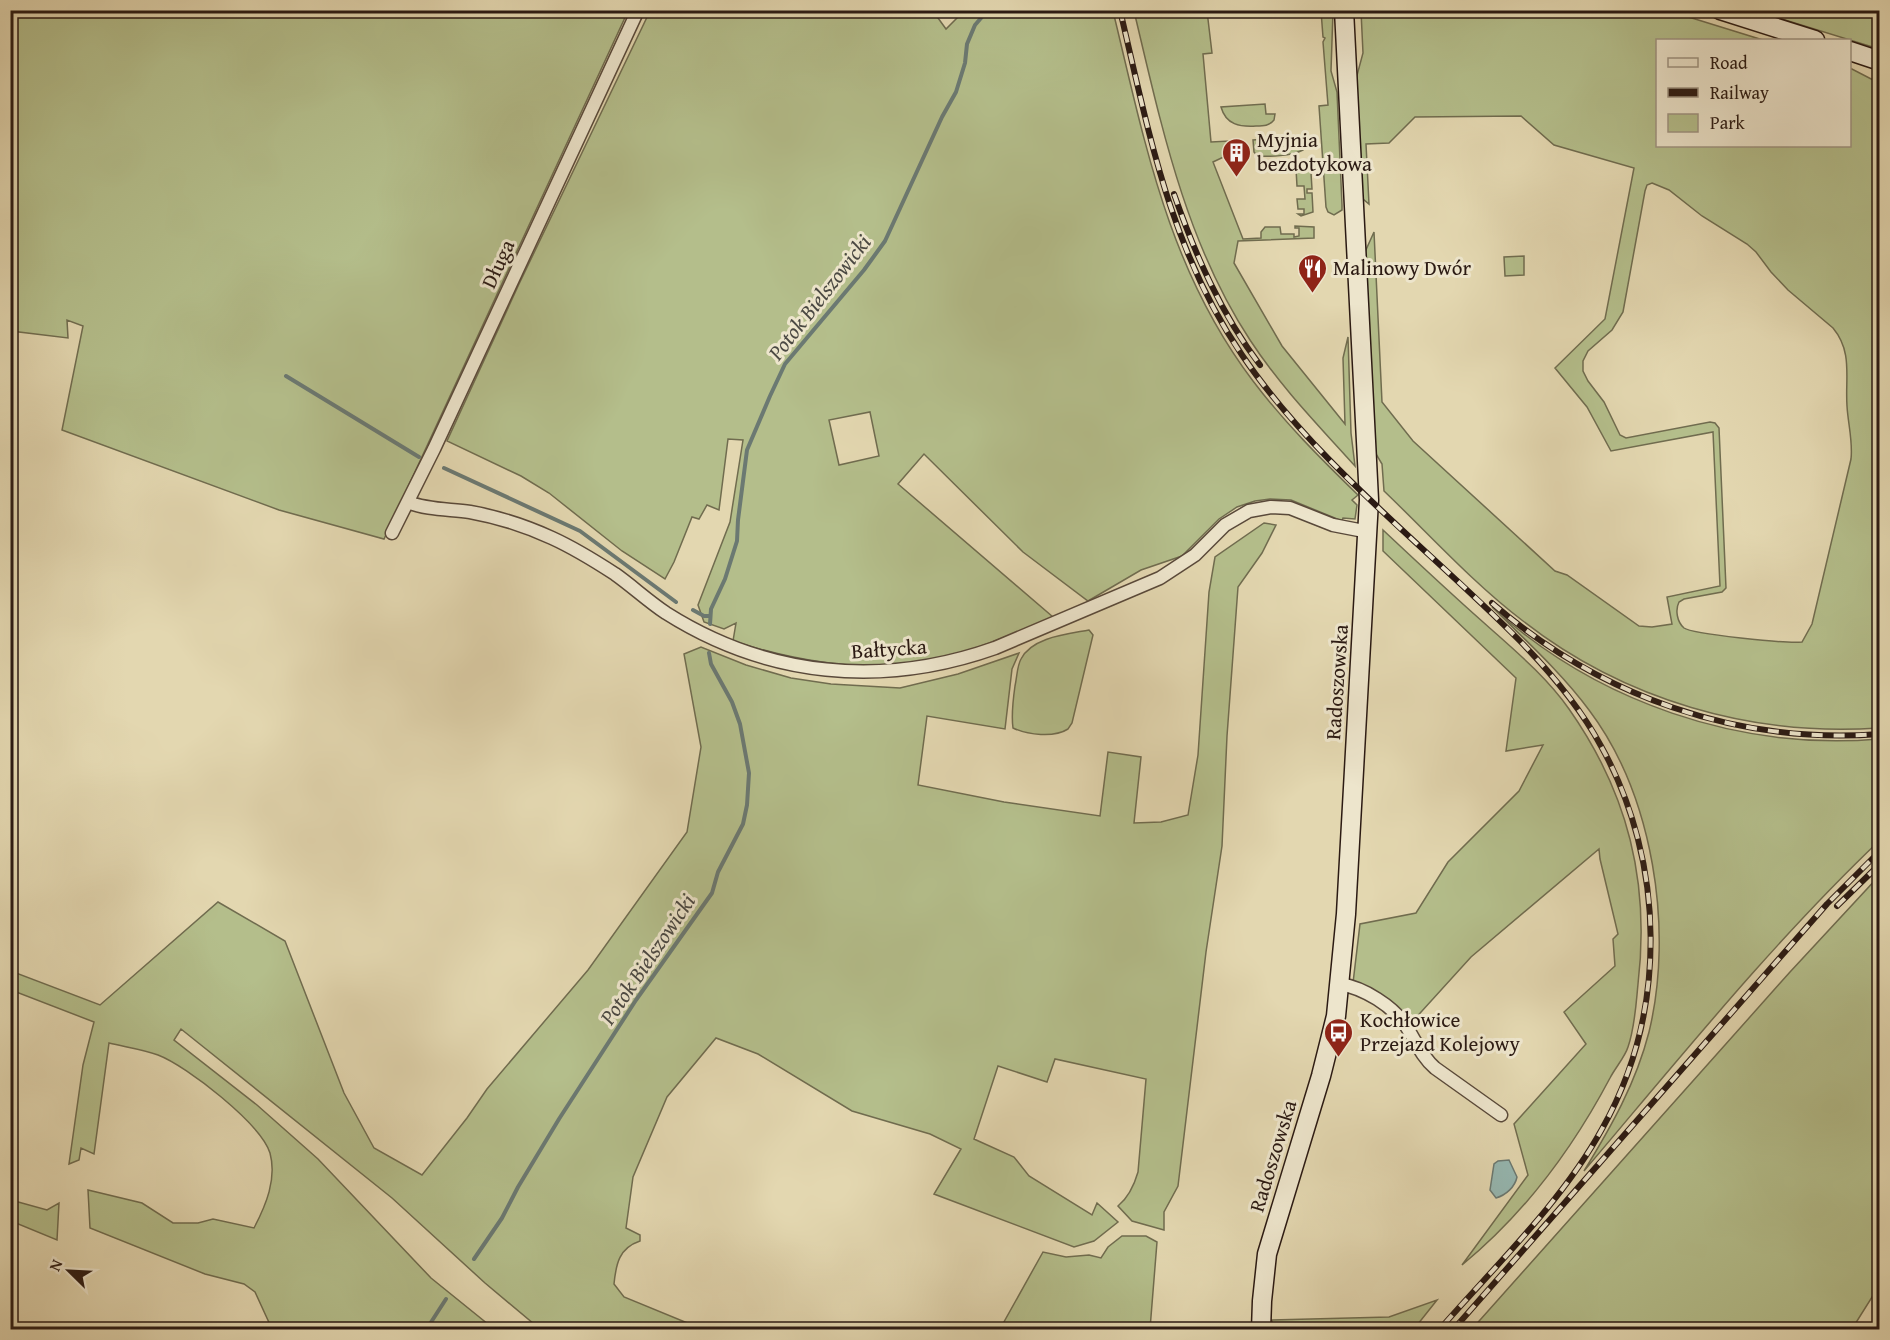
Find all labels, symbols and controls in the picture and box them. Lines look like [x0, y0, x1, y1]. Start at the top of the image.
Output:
legend [1656, 39, 1851, 147]
text: Road [1710, 49, 1748, 76]
text: Railway [1710, 79, 1769, 106]
text: Park [1710, 109, 1746, 136]
place label: Myjnia bezdotykowa [1257, 124, 1372, 179]
building icon: Myjnia bezdotykowa [1220, 136, 1252, 178]
water label: Potok Bielszowicki [759, 227, 878, 367]
street label: Długa [473, 234, 522, 293]
restaurant icon: Malinowy Dwór [1296, 252, 1328, 294]
place label: Malinowy Dwór [1333, 252, 1471, 283]
street label: Radoszowska [1317, 623, 1356, 741]
street label: Bałtycka [850, 630, 928, 667]
water label: Potok Bielszowicki [591, 887, 703, 1032]
place label: Kochłowice Przejazd Kolejowy [1360, 1004, 1520, 1059]
bus stop icon: Kochłowice Przejazd Kolejowy [1323, 1016, 1355, 1058]
street label: Radoszowska [1241, 1096, 1304, 1216]
north arrow [39, 1241, 99, 1301]
text: N [42, 1255, 69, 1275]

